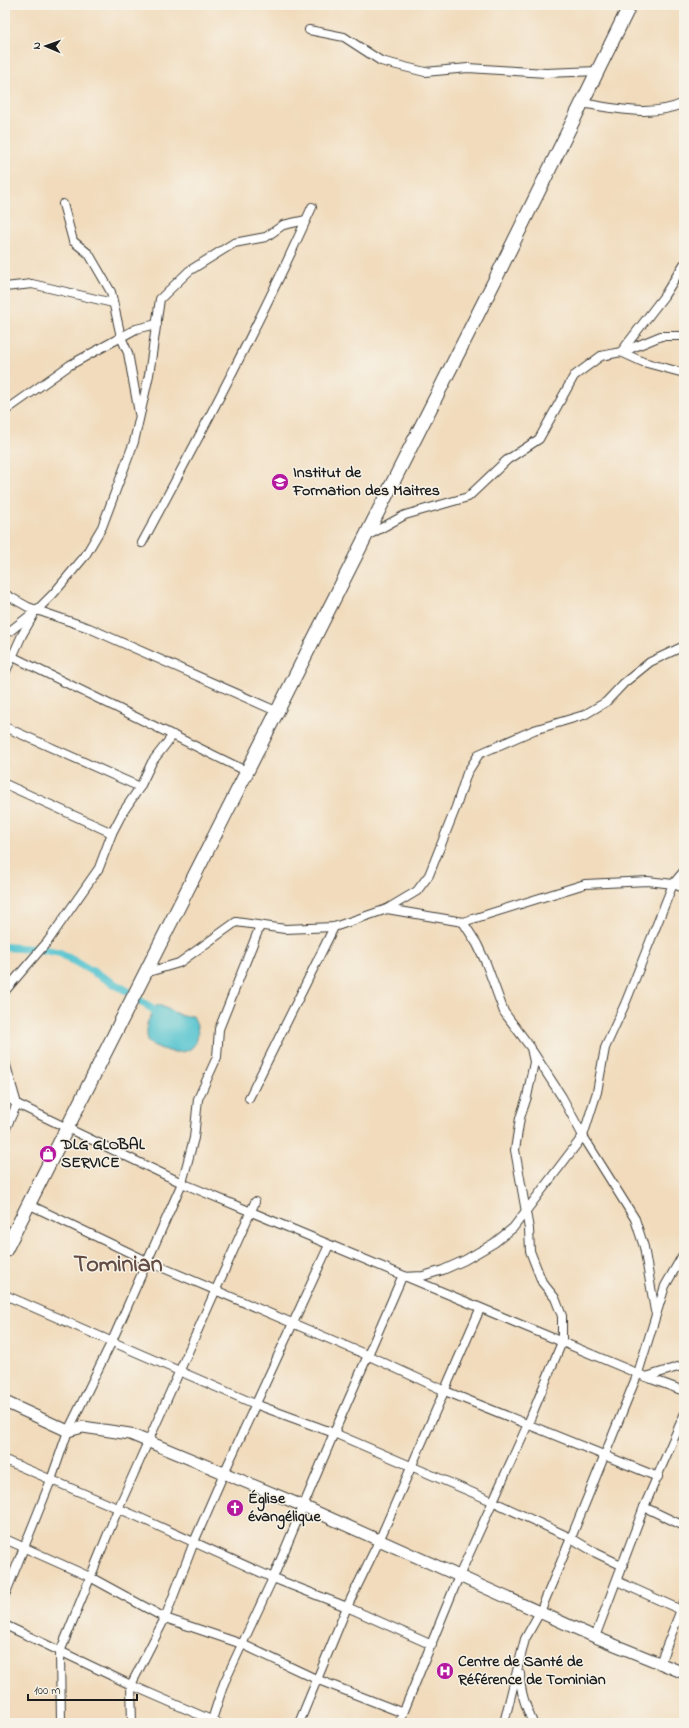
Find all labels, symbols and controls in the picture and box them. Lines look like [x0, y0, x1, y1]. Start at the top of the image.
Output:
north arrow [26, 26, 66, 66]
text: N [29, 42, 45, 50]
place label: Institut de Formation des Maitres [292, 461, 440, 503]
school or university icon: Institut de Formation des Maitres [270, 472, 290, 492]
place label: DLG GLOBAL SERVICE [60, 1133, 146, 1175]
shop icon: DLG GLOBAL SERVICE [38, 1144, 58, 1164]
district label: Tominian [73, 1248, 163, 1283]
place label: Église évangélique [248, 1487, 322, 1530]
church icon: Église évangélique [225, 1498, 245, 1518]
place label: Centre de Santé de Référence de Tominian [457, 1650, 606, 1692]
hospital icon: Centre de Santé de Référence de Tominian [435, 1661, 455, 1681]
scale bar [28, 1676, 137, 1702]
text: 100 m [34, 1682, 61, 1700]

